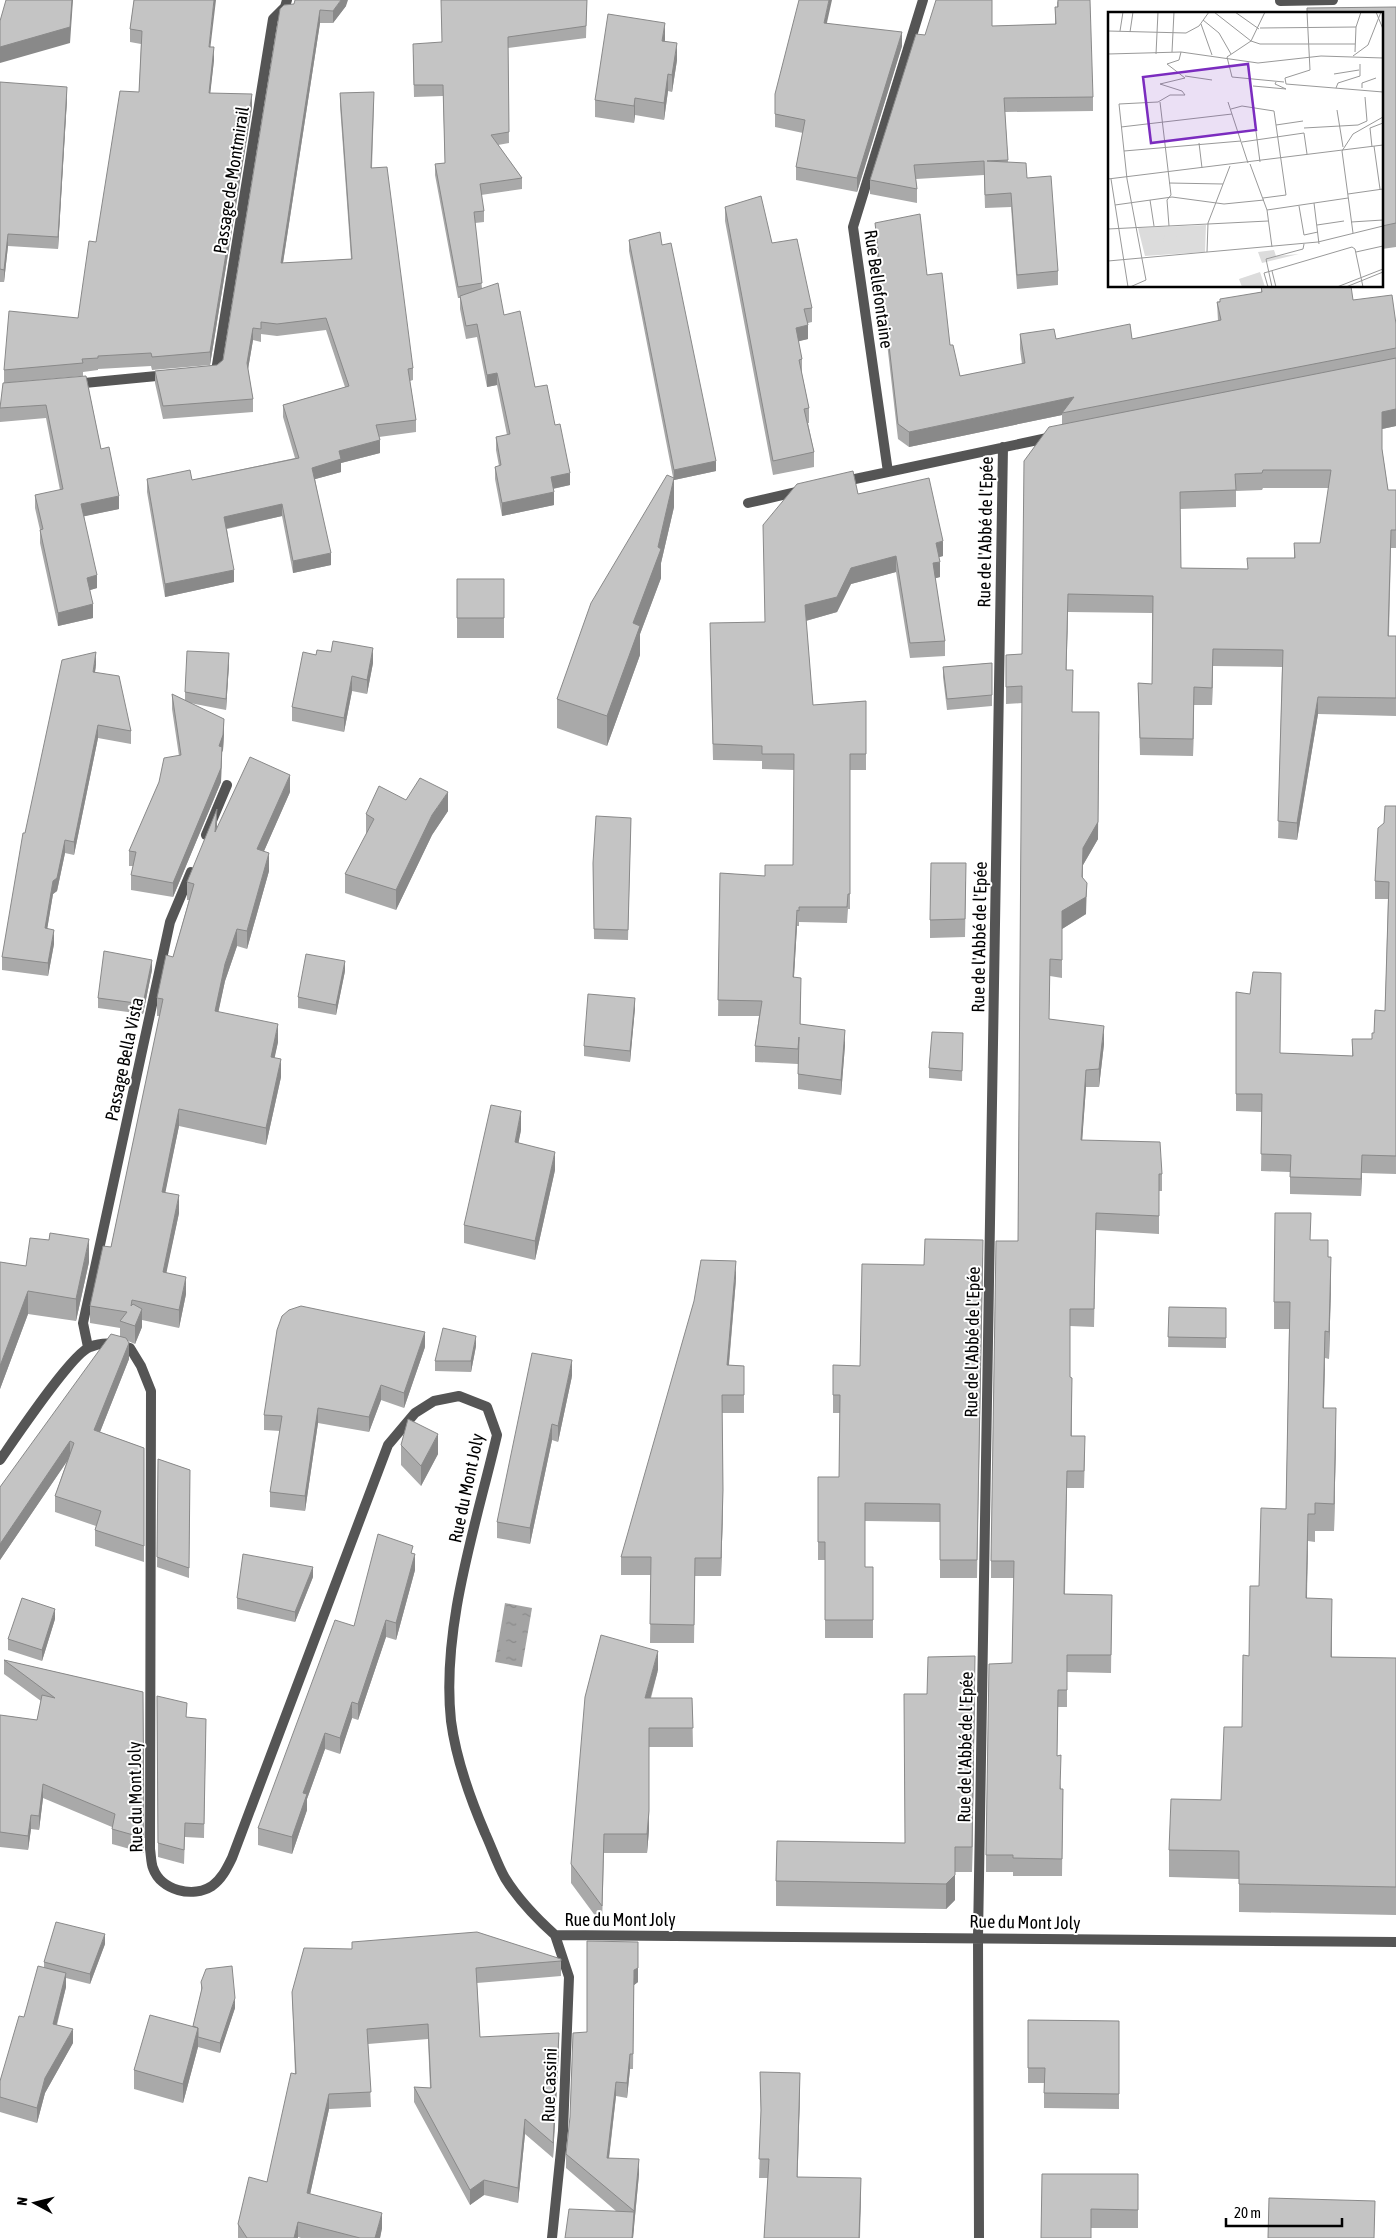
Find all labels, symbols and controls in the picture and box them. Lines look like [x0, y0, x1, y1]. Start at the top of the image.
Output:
inset map [1108, 12, 1384, 288]
street label: Passage de Montmirail [209, 105, 253, 255]
street label: Rue Bellefontaine [860, 228, 898, 350]
street label: Rue de l'Abbé de l'Epée [973, 456, 997, 608]
street label: Rue de l'Abbé de l'Epée [967, 861, 991, 1013]
street label: Passage Bella Vista [101, 995, 147, 1123]
street label: Rue de l'Abbé de l'Epée [960, 1266, 984, 1418]
street label: Rue du Mont Joly [444, 1431, 488, 1545]
street label: Rue de l'Abbé de l'Epée [953, 1671, 977, 1823]
street label: Rue du Mont Joly [124, 1741, 146, 1853]
street label: Rue du Mont Joly [564, 1909, 676, 1930]
street label: Rue du Mont Joly [969, 1911, 1081, 1933]
street label: Rue Cassini [537, 2047, 561, 2123]
north arrow [10, 2178, 60, 2228]
text: N [14, 2196, 31, 2206]
scale bar [1226, 2196, 1342, 2228]
text: 20 m [1234, 2204, 1261, 2221]

